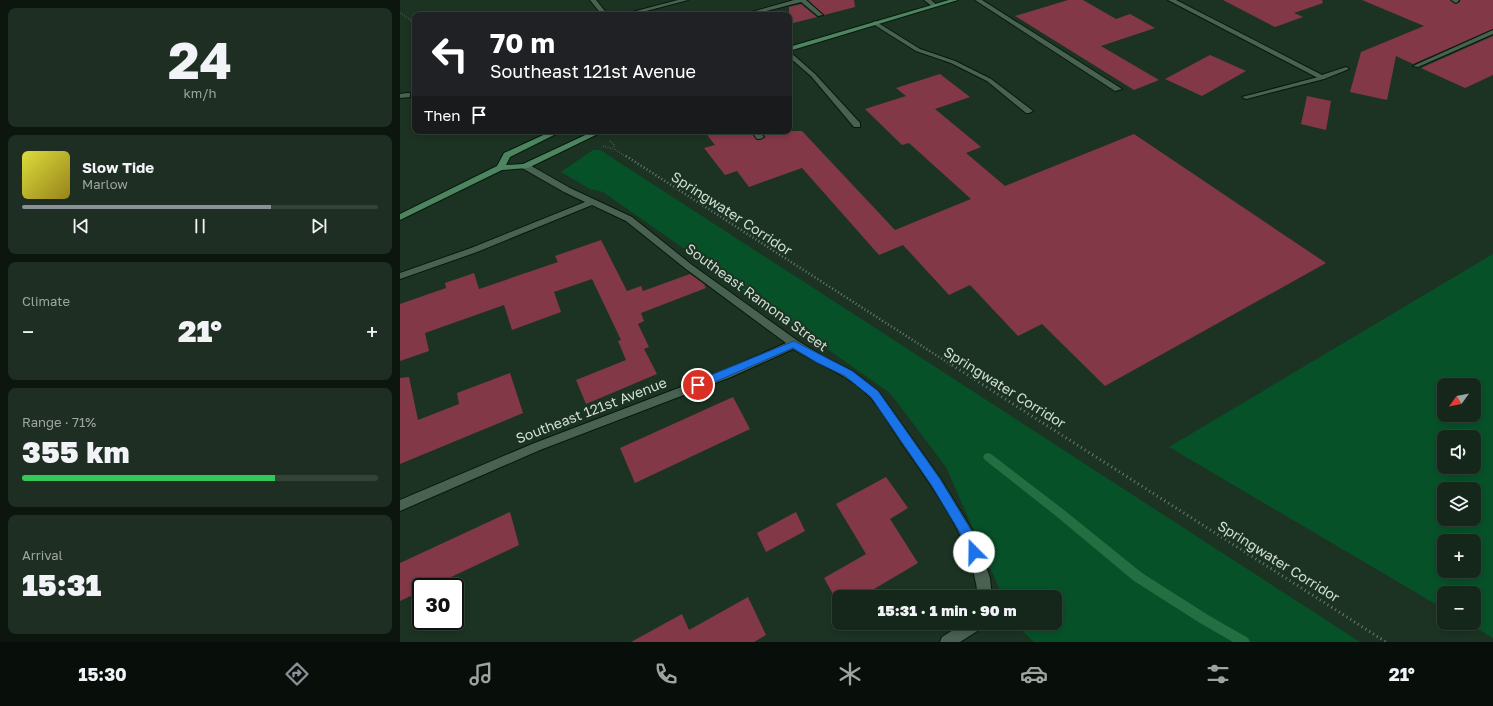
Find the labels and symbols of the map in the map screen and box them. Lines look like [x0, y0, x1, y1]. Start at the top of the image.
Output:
street label: Springwater Corridor [668, 168, 796, 259]
street label: Southeast Ramona Street [682, 240, 832, 354]
street label: Springwater Corridor [941, 343, 1070, 432]
pin [681, 368, 715, 402]
street label: Southeast 121st Avenue [513, 373, 669, 447]
north arrow [1437, 378, 1481, 422]
street label: Springwater Corridor [1215, 517, 1344, 606]
position arrow [953, 531, 995, 573]
speed limit sign: 30 [412, 578, 464, 630]

